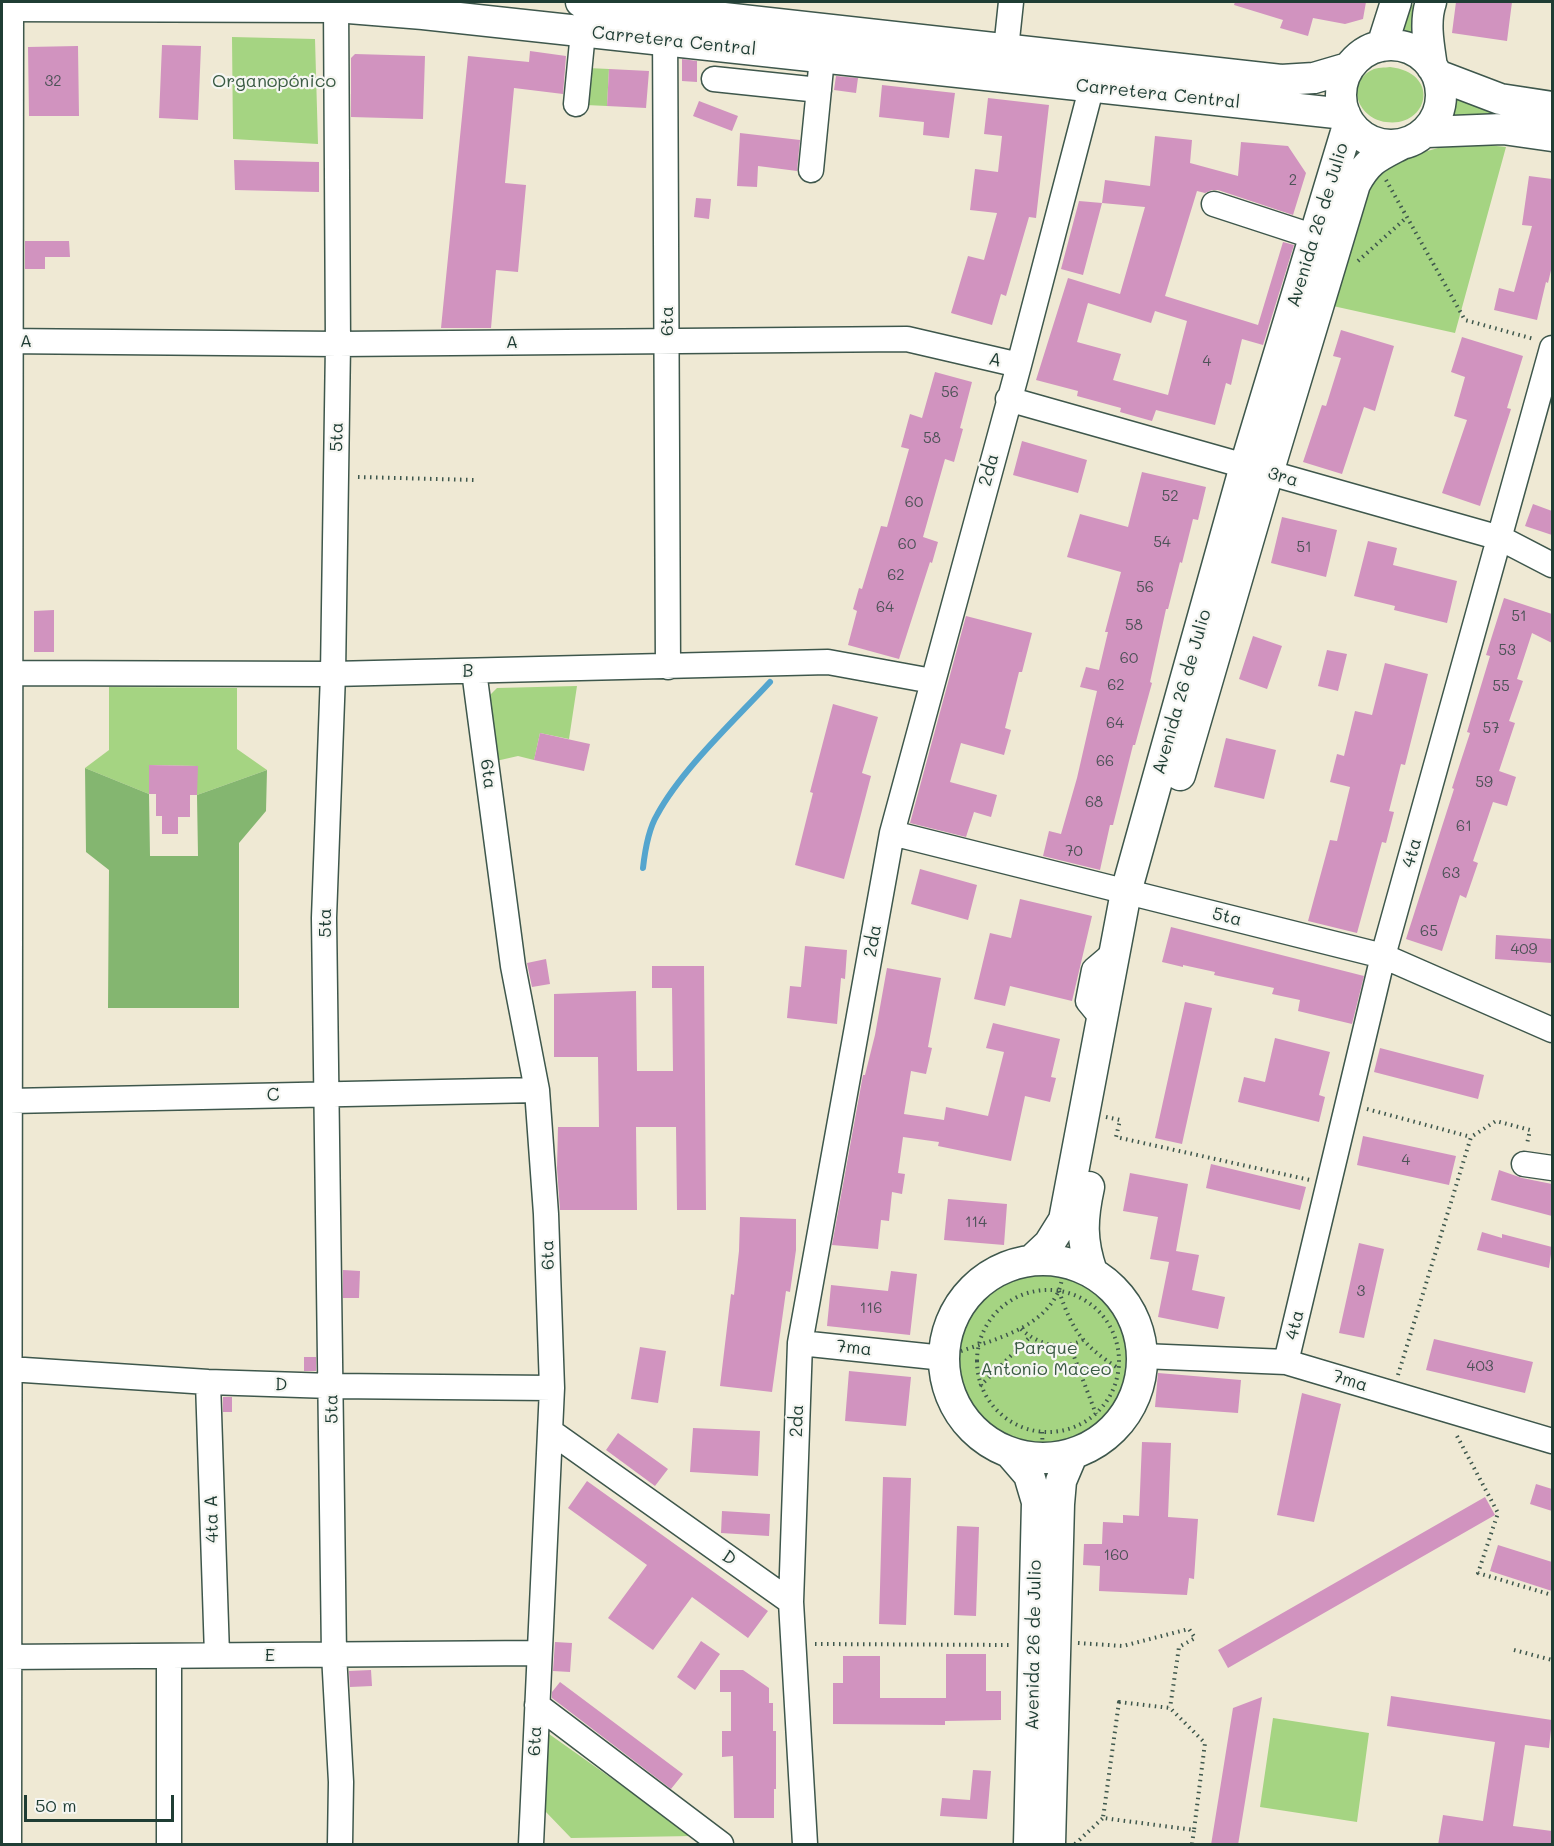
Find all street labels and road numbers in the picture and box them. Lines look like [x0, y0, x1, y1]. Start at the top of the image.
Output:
street label: Carretera Central [591, 22, 757, 60]
street label: Carretera Central [1075, 75, 1241, 113]
street label: Avenida 26 de Julio [1283, 140, 1353, 310]
street label: 6ta [656, 306, 678, 336]
street label: A [20, 330, 32, 352]
street label: A [506, 331, 518, 353]
street label: A [987, 348, 1003, 372]
street label: 5ta [326, 422, 348, 452]
street label: 2da [974, 451, 1004, 489]
street label: 3ra [1265, 462, 1301, 492]
street label: Avenida 26 de Julio [1148, 607, 1216, 777]
street label: B [462, 660, 474, 682]
street label: 6ta [475, 758, 501, 790]
street label: 4ta [1398, 836, 1426, 870]
street label: 5ta [1210, 903, 1244, 931]
street label: 5ta [314, 908, 336, 938]
street label: 2da [860, 923, 886, 959]
street label: C [266, 1084, 280, 1106]
street label: 6ta [537, 1240, 559, 1270]
street label: 4ta [1281, 1308, 1309, 1342]
street label: 7ma [835, 1335, 873, 1361]
street label: 7ma [1330, 1365, 1370, 1397]
street label: D [274, 1374, 288, 1396]
street label: 5ta [321, 1394, 343, 1424]
street label: 2da [786, 1404, 808, 1438]
street label: 4ta A [200, 1495, 224, 1543]
street label: D [718, 1546, 740, 1570]
street label: Avenida 26 de Julio [1022, 1560, 1046, 1730]
street label: E [265, 1644, 275, 1666]
street label: 6ta [524, 1726, 546, 1756]

